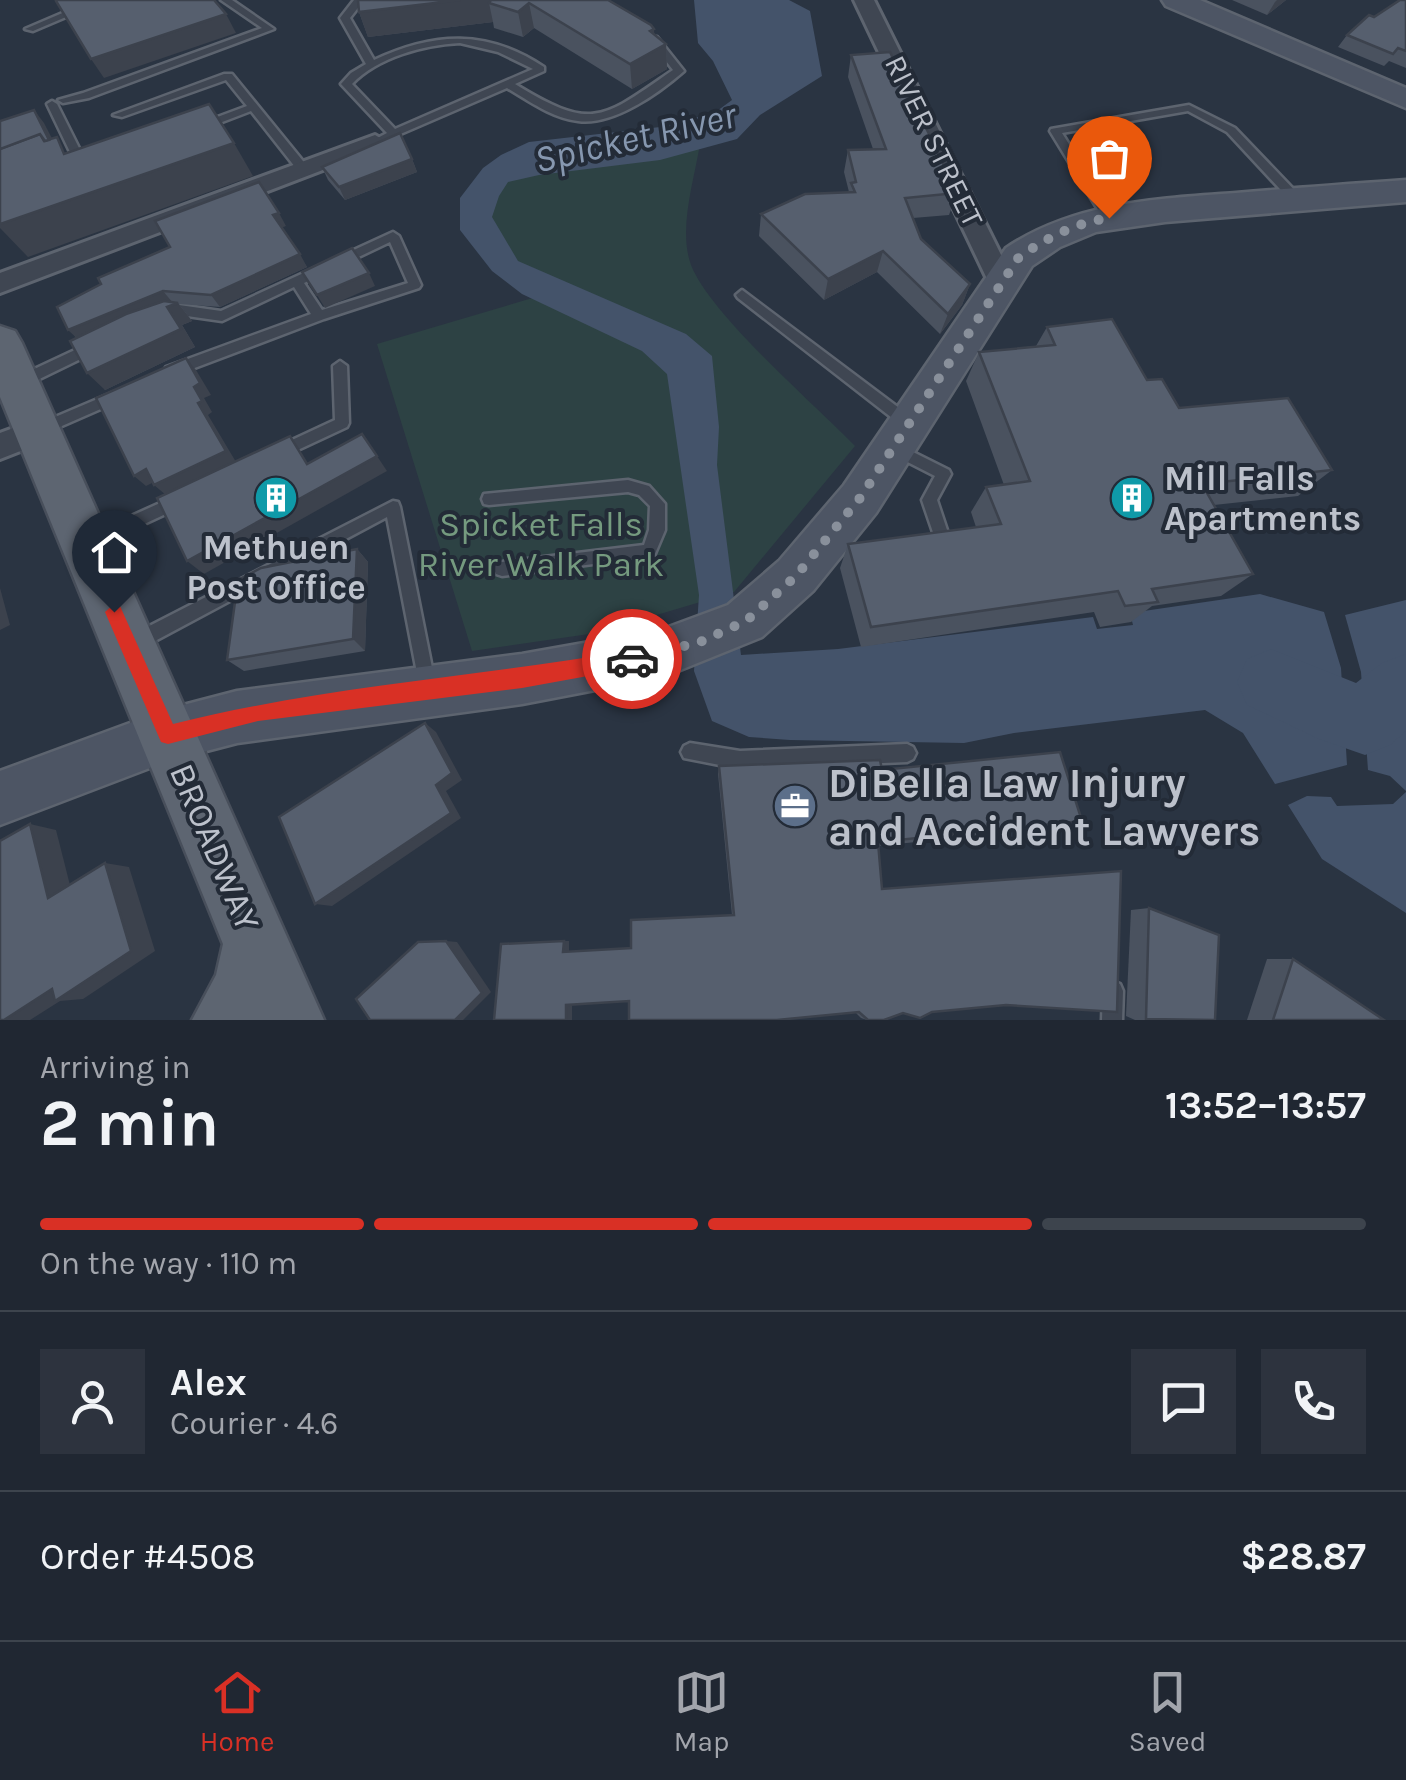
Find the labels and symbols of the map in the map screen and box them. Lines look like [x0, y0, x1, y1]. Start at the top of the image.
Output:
street label: RIVER STREET [877, 49, 991, 233]
water label: Spicket River [530, 92, 742, 183]
pin [1067, 116, 1152, 219]
place label: Mill Falls Apartments [1164, 458, 1361, 539]
building icon: Methuen Post Office [253, 475, 299, 521]
building icon: Mill Falls Apartments [1109, 475, 1155, 521]
park label: Spicket Falls River Walk Park [418, 504, 664, 585]
pin [72, 510, 157, 613]
place label: Methuen Post Office [186, 527, 366, 608]
courier [582, 609, 682, 709]
street label: BROADWAY [161, 757, 268, 937]
place label: DiBella Law Injury and Accident Lawyers [828, 758, 1260, 856]
office icon: DiBella Law Injury and Accident Lawyers [772, 783, 818, 829]

